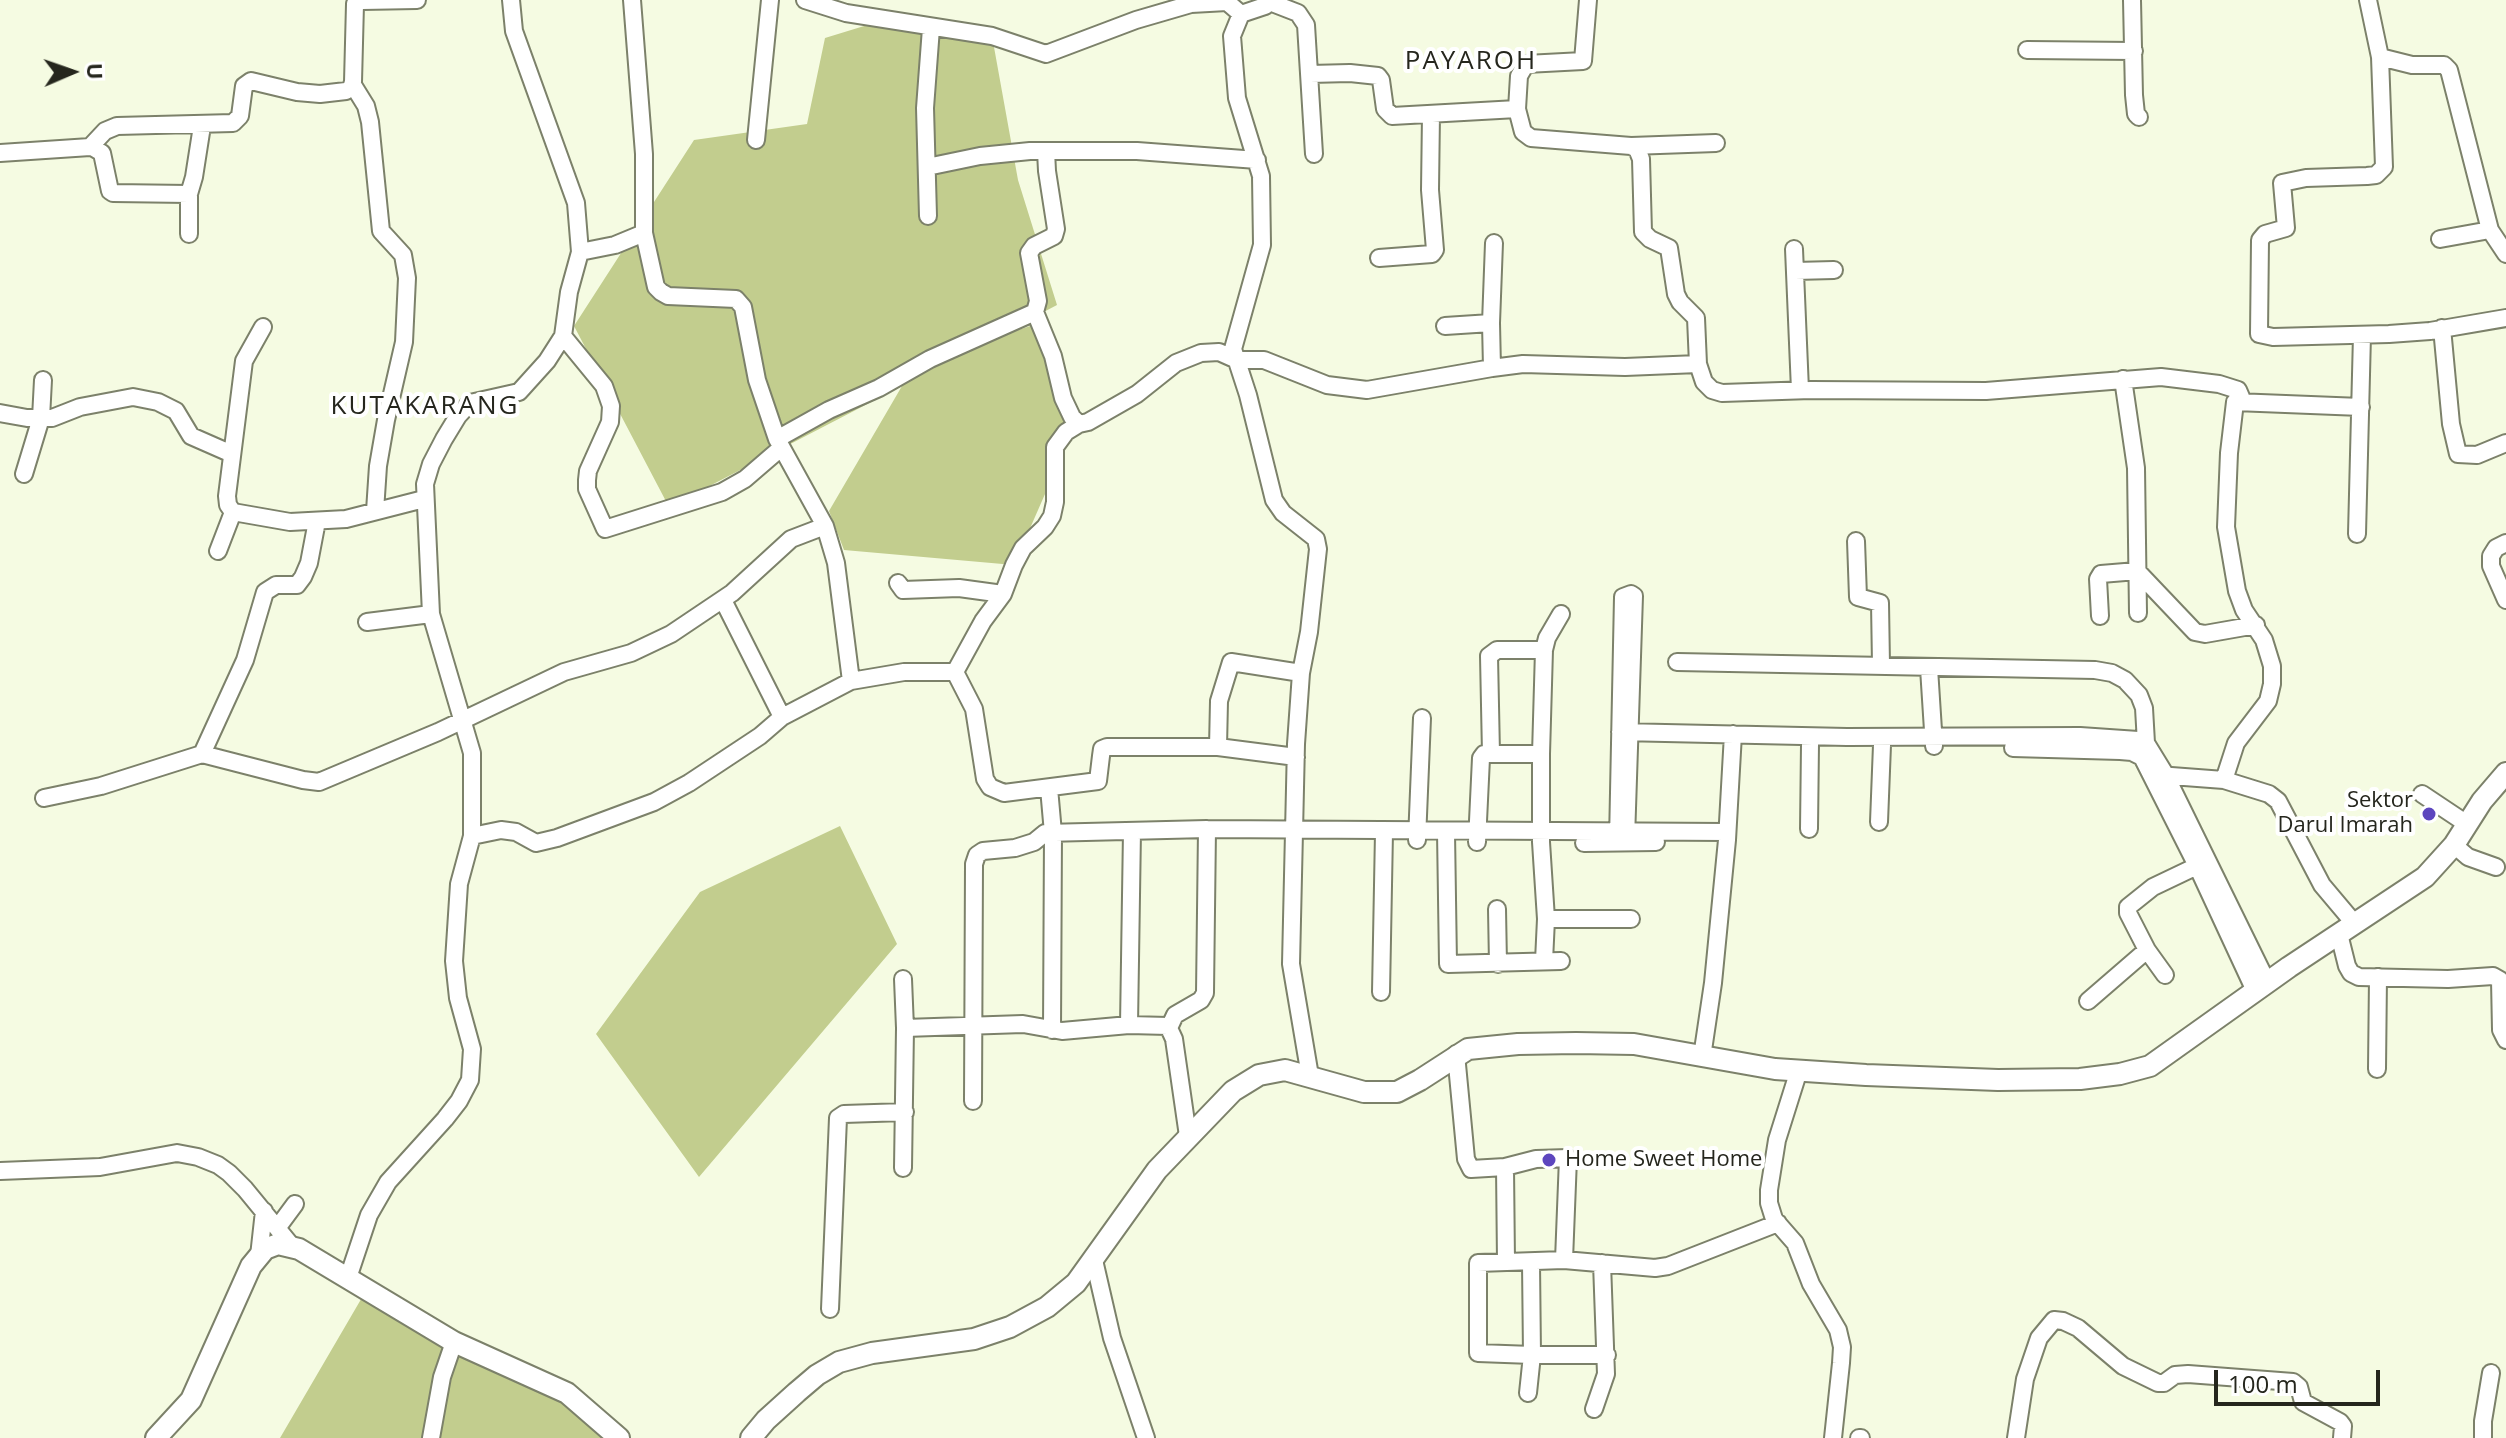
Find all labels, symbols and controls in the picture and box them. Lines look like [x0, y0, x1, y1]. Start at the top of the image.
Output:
north arrow [32, 32, 112, 112]
district label: PAYAROH [1405, 46, 1537, 78]
text: U [81, 62, 111, 80]
district label: KUTAKARANG [331, 391, 519, 423]
place label: Sektor Darul Imarah [2278, 788, 2413, 840]
marker: Sektor Darul Imarah [2420, 805, 2438, 823]
place label: Home Sweet Home [1565, 1147, 1762, 1173]
marker: Home Sweet Home [1540, 1151, 1558, 1169]
scale bar [2218, 1354, 2384, 1404]
text: 100 m [2228, 1367, 2298, 1400]

